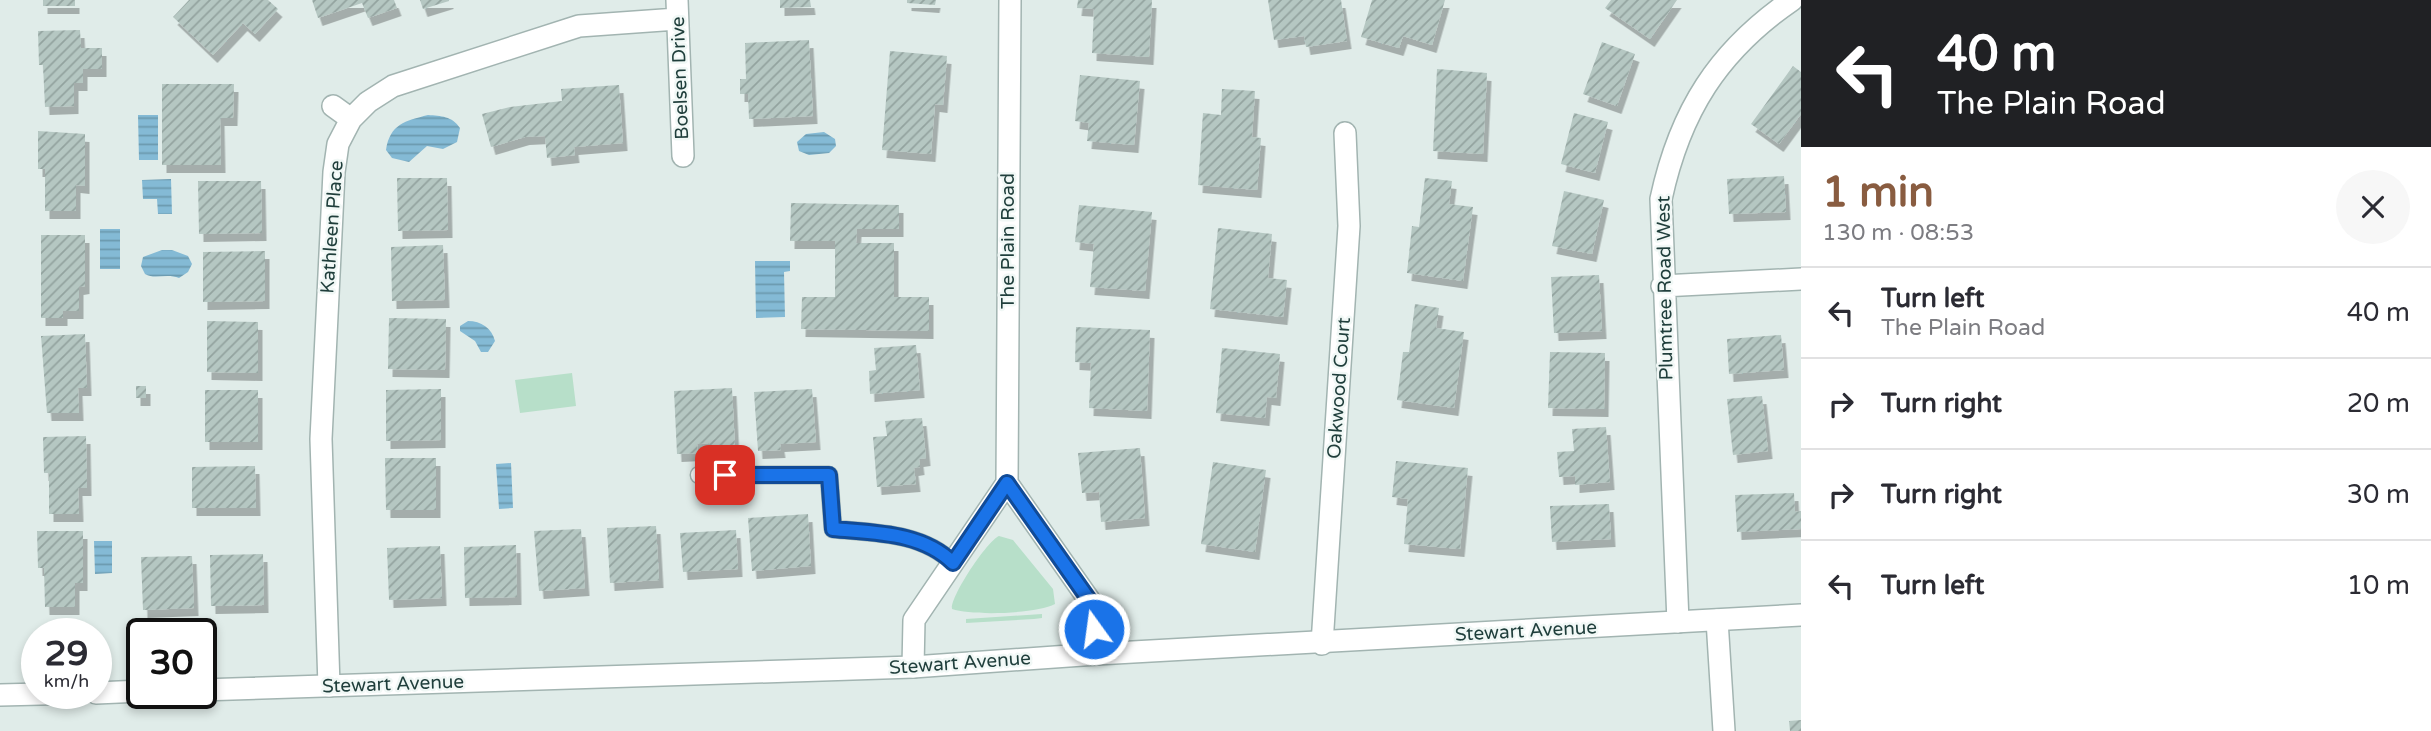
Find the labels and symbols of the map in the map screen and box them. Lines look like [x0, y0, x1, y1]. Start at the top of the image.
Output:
street label: Boelsen Drive [667, 16, 693, 140]
street label: Kathleen Place [316, 160, 348, 294]
street label: The Plain Road [997, 173, 1019, 309]
street label: Plumtree Road West [1652, 195, 1678, 381]
street label: Oakwood Court [1323, 317, 1355, 459]
pin [695, 445, 755, 505]
position arrow [1057, 592, 1131, 666]
street label: Stewart Avenue [1454, 616, 1598, 646]
speed limit sign: 30 [126, 618, 217, 709]
street label: Stewart Avenue [888, 647, 1032, 679]
street label: Stewart Avenue [322, 671, 464, 697]

